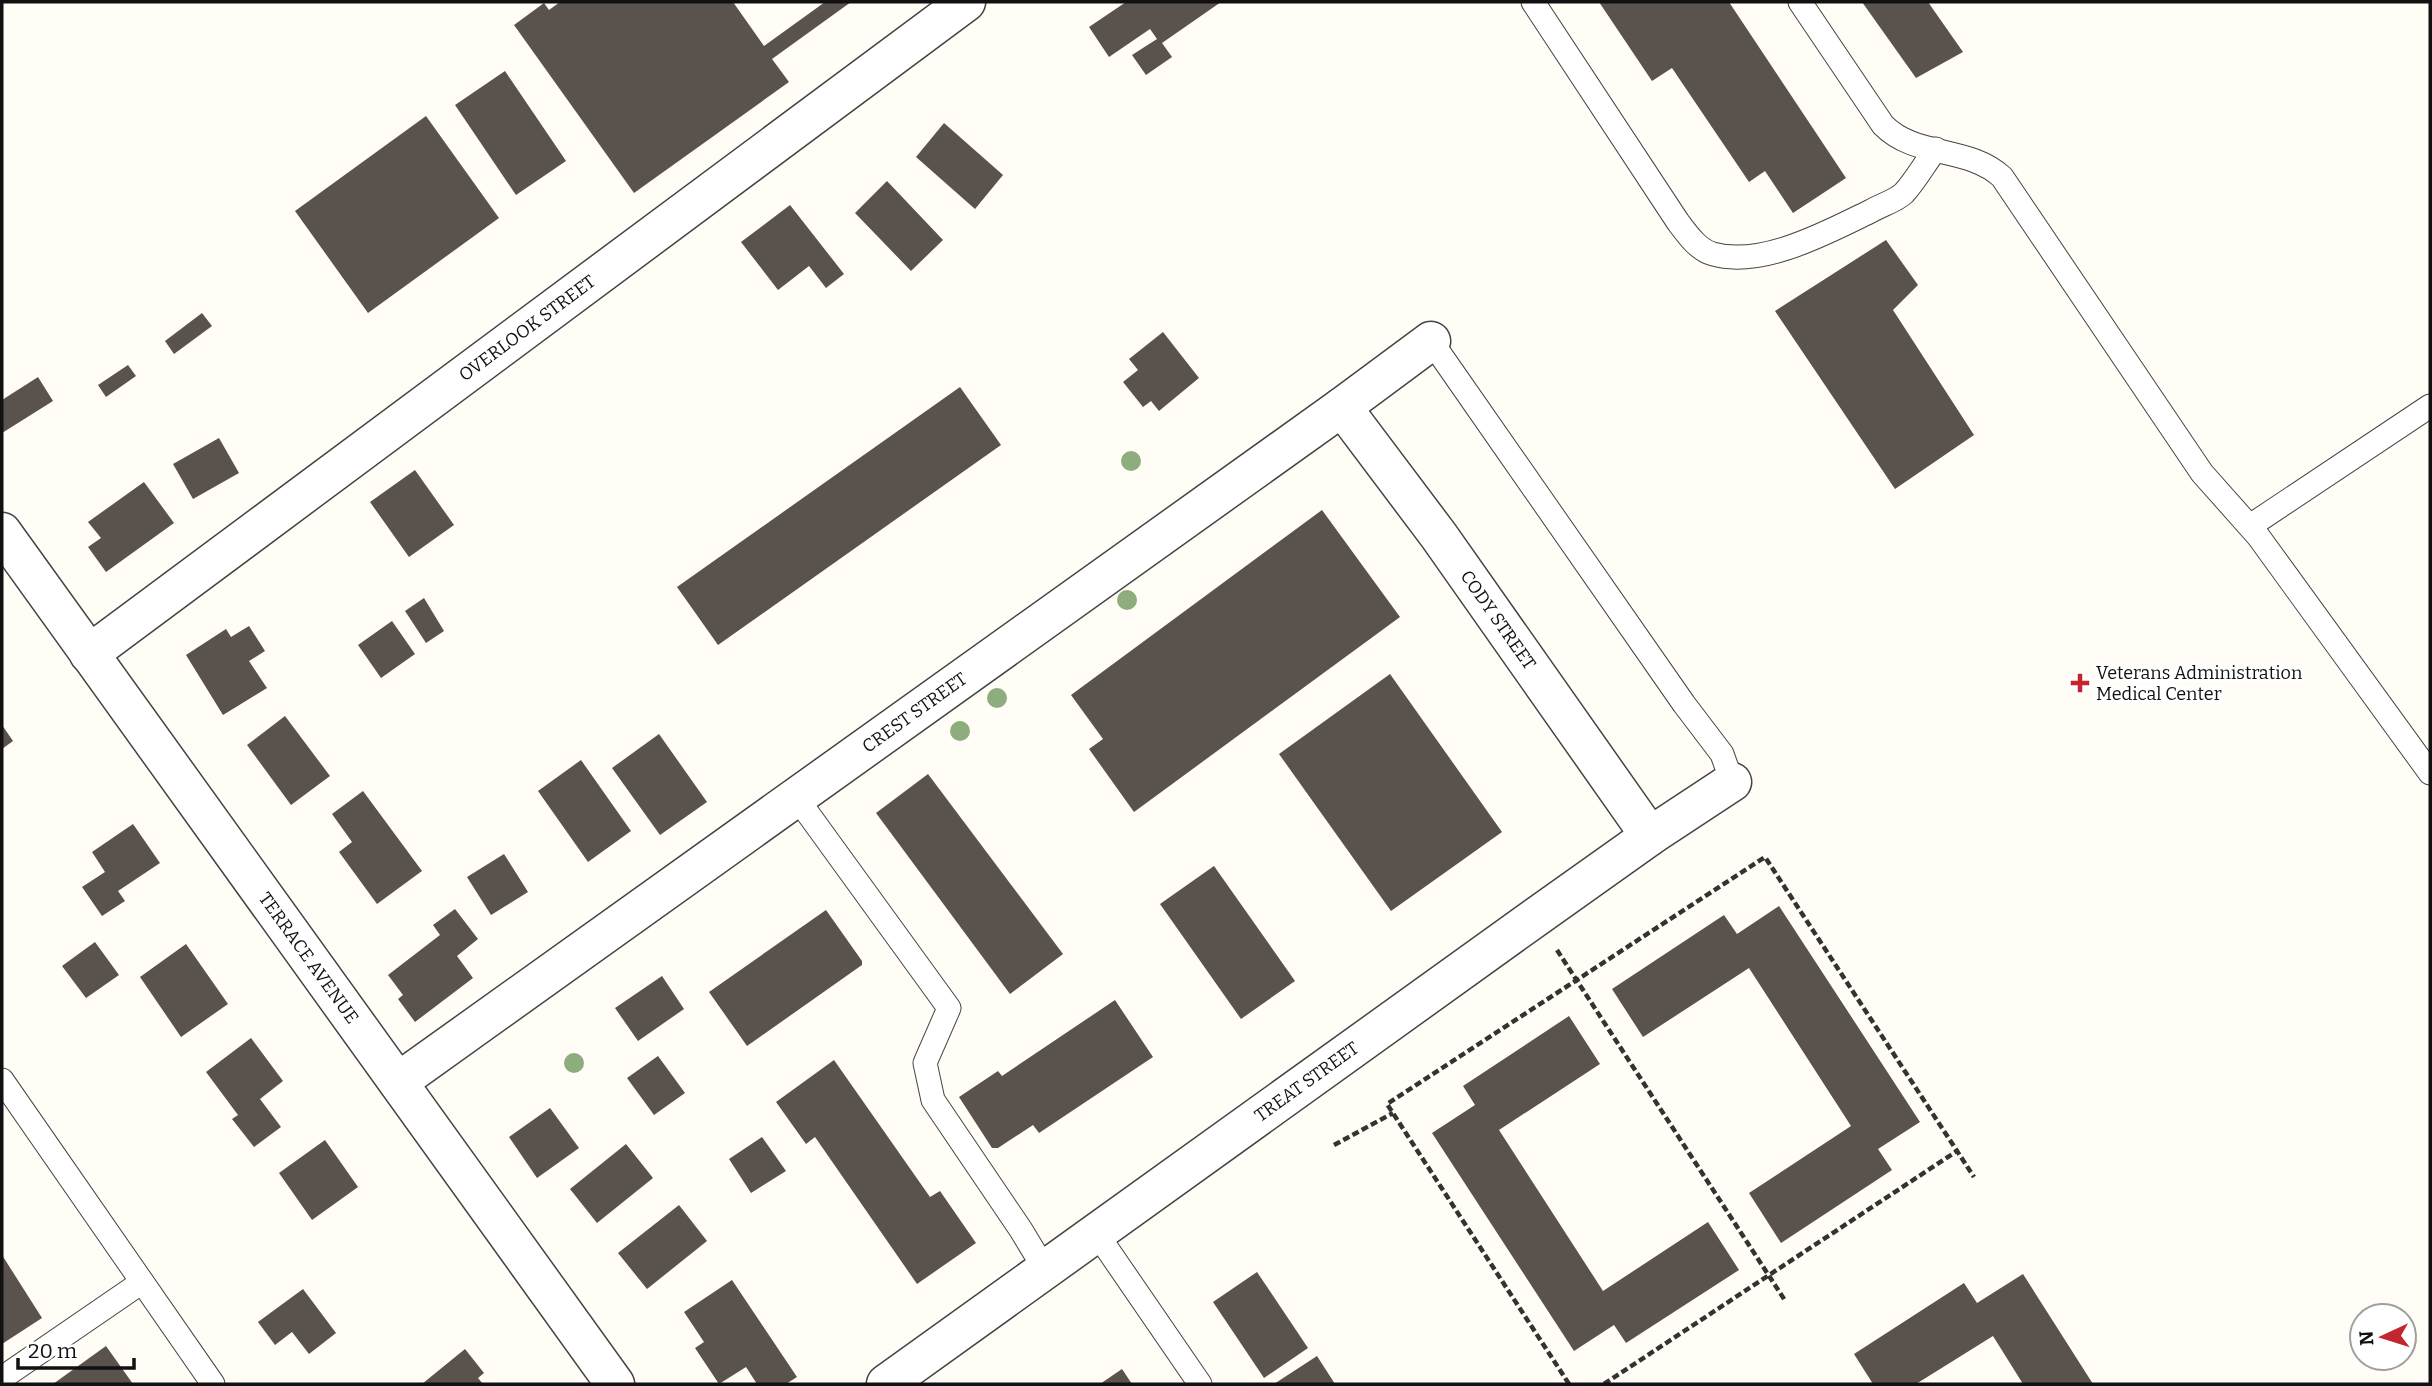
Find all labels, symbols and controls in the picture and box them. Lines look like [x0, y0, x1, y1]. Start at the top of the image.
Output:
street label: OVERLOOK STREET [455, 270, 600, 386]
street label: CODY STREET [1456, 566, 1541, 674]
place label: Veterans Administration Medical Center [2096, 662, 2303, 705]
street label: CREST STREET [858, 668, 972, 757]
marker: Veterans Administration Medical Center [2070, 673, 2090, 693]
street label: TERRACE AVENUE [254, 888, 363, 1028]
street label: TREAT STREET [1250, 1037, 1363, 1127]
north arrow [2348, 1302, 2418, 1372]
scale bar [18, 1326, 133, 1370]
text: N [2355, 1330, 2379, 1346]
text: 20 m [28, 1338, 77, 1364]

